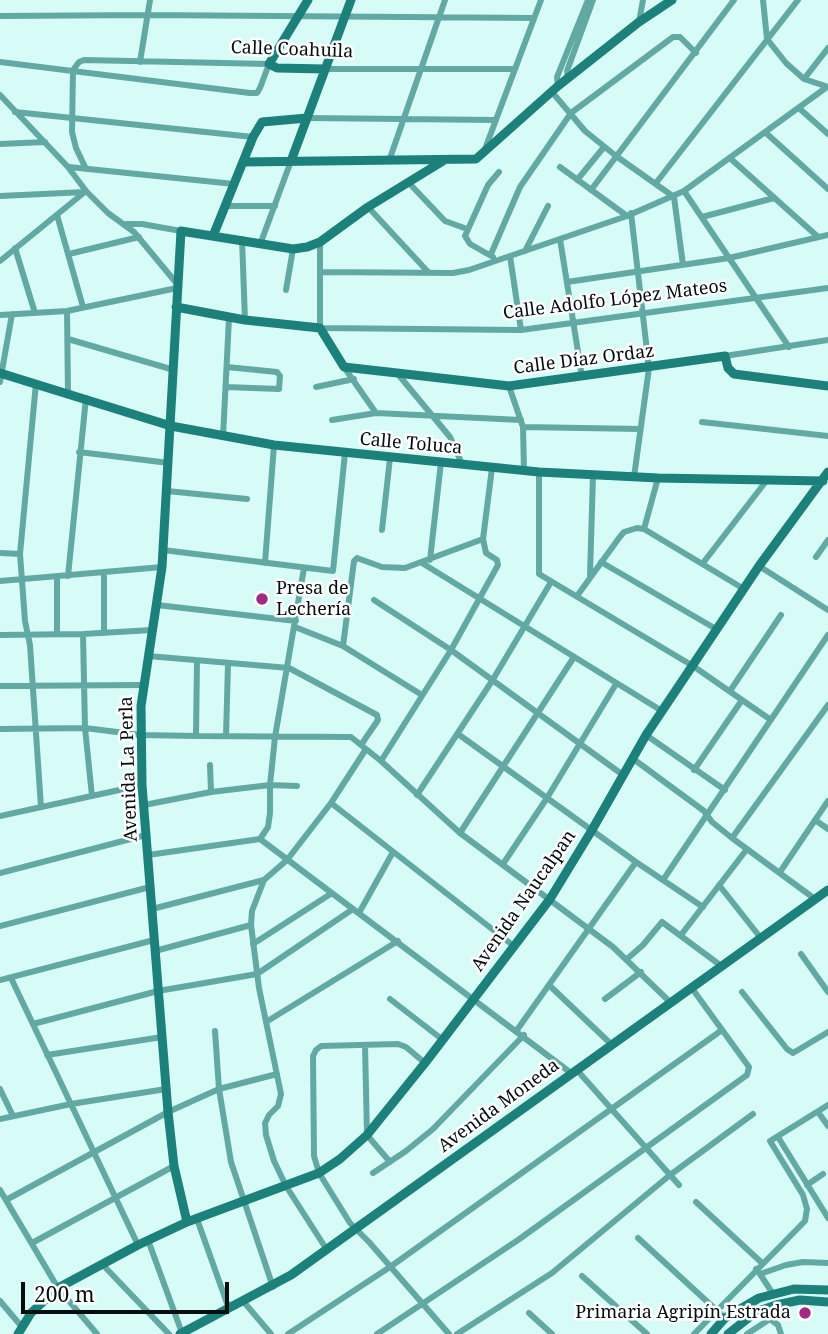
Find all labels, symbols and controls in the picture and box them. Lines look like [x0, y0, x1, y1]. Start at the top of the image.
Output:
street label: Calle Coahuila [230, 37, 354, 63]
street label: Calle Adolfo López Mateos [502, 276, 728, 324]
street label: Calle Díaz Ordaz [512, 341, 656, 379]
street label: Calle Toluca [359, 429, 463, 459]
place label: Presa de Lechería [276, 578, 351, 620]
marker: Presa de Lechería [254, 591, 270, 607]
street label: Avenida La Perla [116, 696, 142, 842]
street label: Avenida Naucalpan [467, 826, 581, 976]
street label: Avenida Moneda [434, 1055, 564, 1157]
scale bar [24, 1268, 233, 1312]
text: 200 m [34, 1280, 95, 1308]
place label: Primaria Agripín Estrada [575, 1302, 791, 1324]
marker: Primaria Agripín Estrada [797, 1305, 813, 1321]

